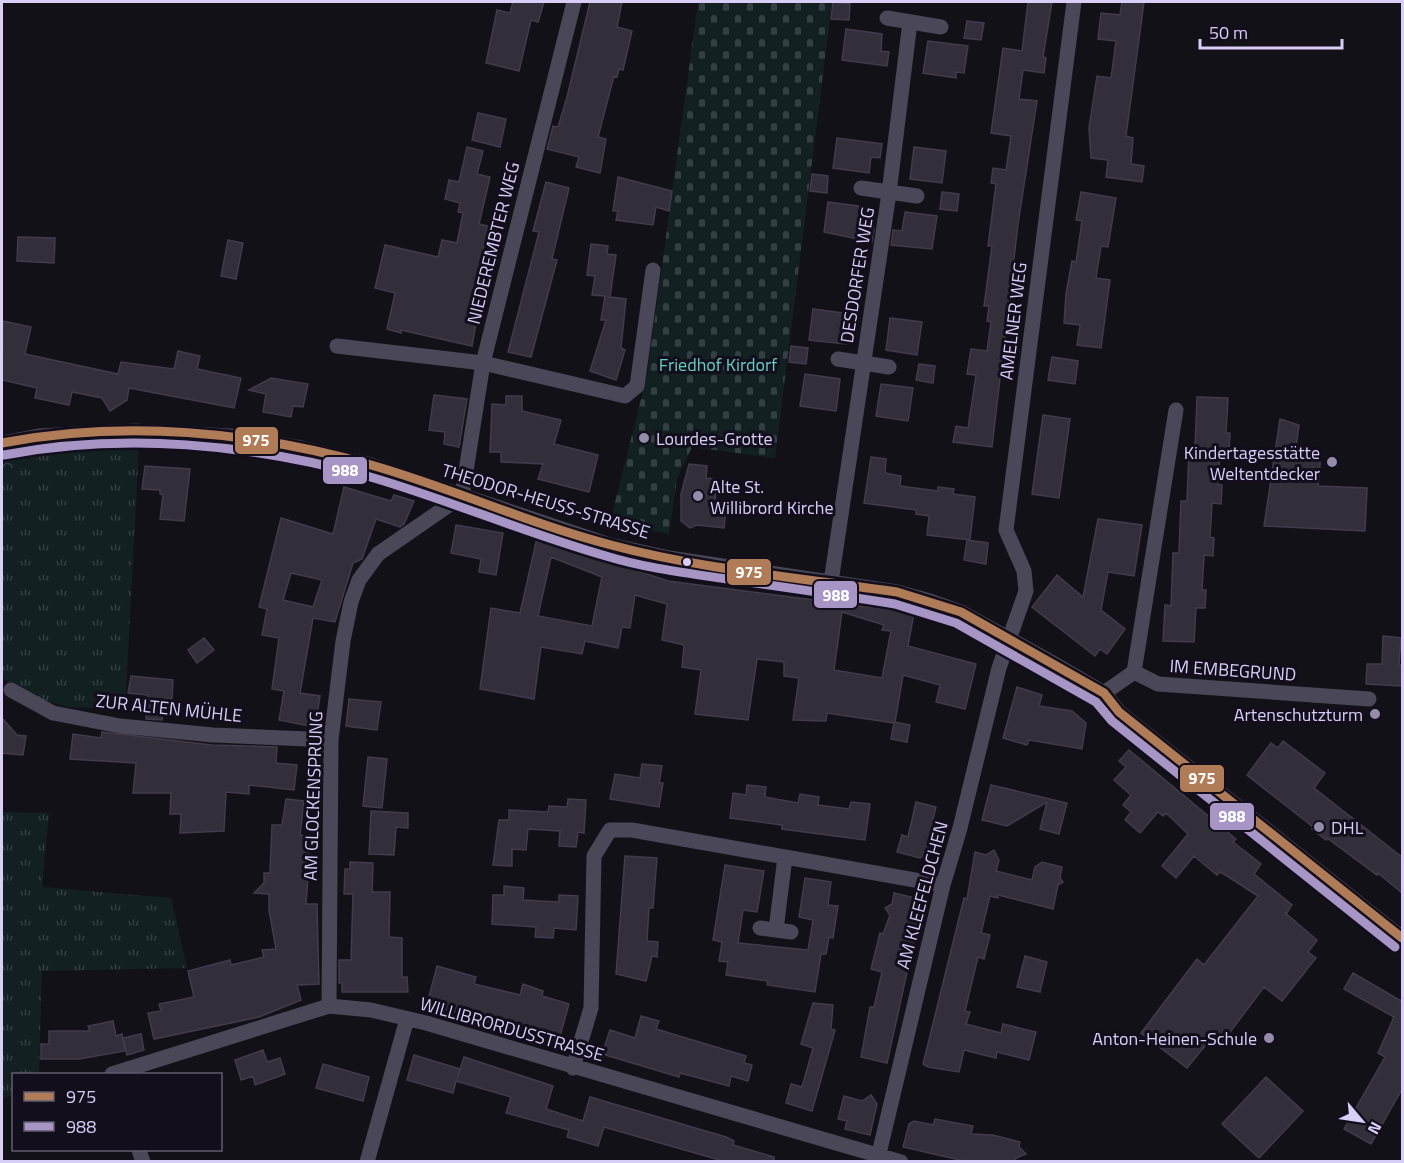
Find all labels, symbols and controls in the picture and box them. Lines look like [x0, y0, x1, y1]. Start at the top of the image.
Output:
scale bar [1200, 12, 1342, 50]
text: 50 m [1209, 19, 1248, 46]
street label: NIEDEREMBTER WEG [460, 159, 526, 327]
street label: DESDORFER WEG [833, 205, 881, 345]
street label: AMELNER WEG [992, 261, 1034, 381]
park label: Friedhof Kirdorf [659, 351, 777, 378]
place label: Lourdes-Grotte [656, 425, 773, 452]
line badge: 975 [234, 426, 279, 455]
text: 975 [243, 428, 269, 452]
marker: Lourdes-Grotte [637, 431, 651, 445]
place label: Kindertagesstätte Weltentdecker [1184, 439, 1320, 487]
marker: Kindertagesstätte Weltentdecker [1325, 455, 1339, 469]
line badge: 988 [322, 456, 368, 485]
street label: THEODOR-HEUSS-STRASSE [439, 456, 653, 546]
text: 988 [332, 458, 358, 482]
place label: Alte St. Willibrord Kirche [710, 473, 833, 521]
marker: Alte St. Willibrord Kirche [691, 489, 705, 503]
unlabelled marker [681, 556, 693, 568]
line badge: 975 [726, 558, 772, 586]
text: 975 [736, 560, 762, 584]
line badge: 988 [813, 580, 858, 609]
text: 988 [823, 583, 849, 607]
street label: IM EMBEGRUND [1169, 652, 1297, 688]
street label: ZUR ALTEN MÜHLE [95, 687, 244, 729]
place label: Artenschutzturm [1234, 701, 1363, 728]
marker: Artenschutzturm [1368, 707, 1382, 721]
street label: AM GLOCKENSPRUNG [297, 711, 329, 881]
line badge: 975 [1179, 764, 1225, 793]
text: 975 [1189, 766, 1215, 790]
line badge: 988 [1209, 802, 1255, 831]
text: 988 [1219, 804, 1245, 828]
place label: DHL [1331, 814, 1364, 841]
street label: AM KLEEFELDCHEN [889, 818, 955, 972]
marker: DHL [1312, 820, 1326, 834]
street label: WILLIBRORDUSSTRASSE [417, 990, 607, 1068]
place label: Anton-Heinen-Schule [1092, 1025, 1257, 1052]
marker: Anton-Heinen-Schule [1262, 1031, 1276, 1045]
legend [12, 1073, 222, 1151]
text: 975 [66, 1083, 96, 1110]
north arrow [1332, 1091, 1392, 1151]
text: 988 [66, 1113, 96, 1140]
text: N [1362, 1118, 1388, 1139]

